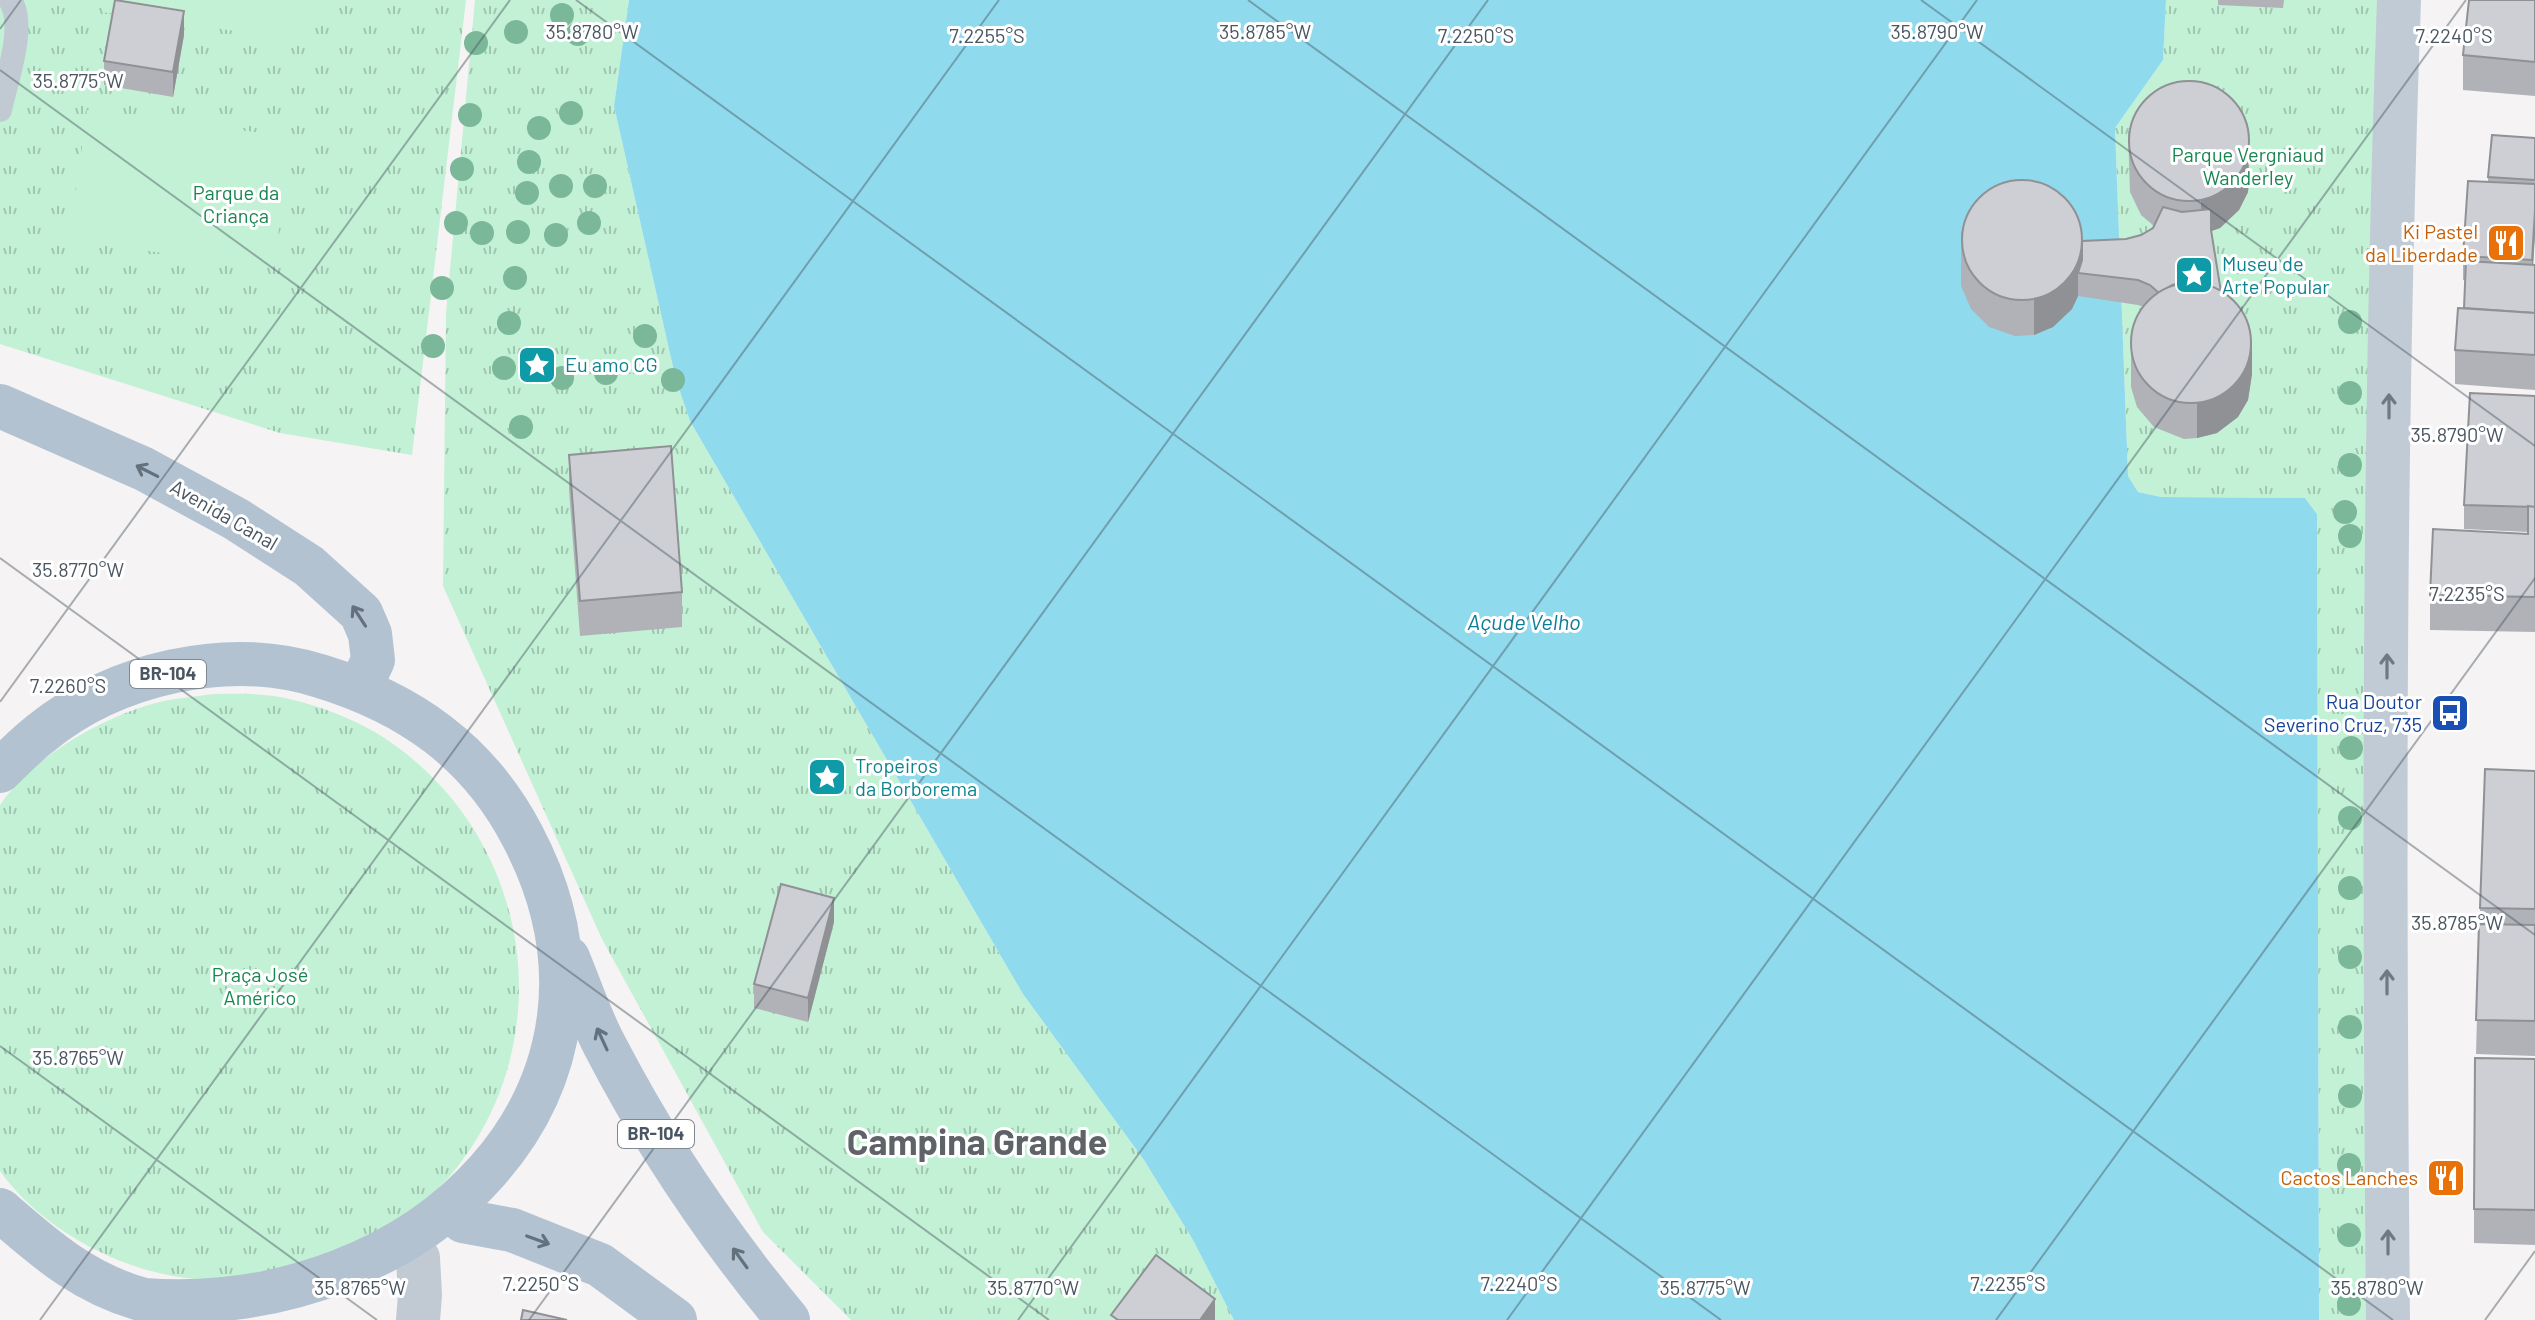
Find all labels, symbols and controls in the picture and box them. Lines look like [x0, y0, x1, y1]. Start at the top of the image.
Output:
text: 35.8780°W [546, 19, 639, 43]
text: 35.8785°W [1219, 19, 1311, 43]
text: 35.8790°W [1891, 19, 1984, 43]
text: 7.2255°S [949, 23, 1025, 47]
text: 7.2250°S [1438, 23, 1514, 47]
text: 7.2240°S [2415, 23, 2493, 47]
text: 35.8775°W [33, 68, 124, 92]
park label: Parque Vergniaud Wanderley [2172, 142, 2324, 189]
park label: Parque da Criança [193, 180, 279, 227]
place label: Ki Pastel da Liberdade [2365, 219, 2478, 266]
restaurant icon: Ki Pastel da Liberdade [2485, 222, 2527, 264]
place label: Museu de Arte Popular [2222, 251, 2330, 298]
place icon: Museu de Arte Popular [2173, 254, 2215, 296]
place icon: Eu amo CG [516, 344, 558, 386]
place label: Eu amo CG [565, 352, 658, 376]
one-way arrow [2381, 393, 2397, 420]
text: 35.8790°W [2411, 422, 2504, 446]
one-way arrow [135, 463, 159, 478]
street label: Avenida Canal [166, 474, 283, 555]
text: 35.8770°W [32, 557, 124, 581]
text: 7.2235°S [2429, 581, 2505, 605]
one-way arrow [351, 605, 368, 627]
water label: Açude Velho [1467, 608, 1581, 634]
one-way arrow [2379, 653, 2395, 680]
road number: BR-104 [130, 660, 206, 688]
text: 7.2260°S [30, 673, 106, 697]
place label: Rua Doutor Severino Cruz, 735 [2264, 689, 2422, 736]
bus stop icon: Rua Doutor Severino Cruz, 735 [2429, 692, 2471, 734]
place label: Tropeiros da Borborema [855, 753, 977, 800]
place icon: Tropeiros da Borborema [806, 756, 848, 798]
text: 35.8785°W [2411, 910, 2503, 934]
park label: Praça José Américo [212, 962, 308, 1009]
one-way arrow [2379, 969, 2395, 996]
one-way arrow [594, 1027, 609, 1051]
text: 35.8765°W [32, 1045, 124, 1069]
district label: Campina Grande [847, 1119, 1107, 1162]
road number: BR-104 [618, 1120, 694, 1148]
restaurant icon: Cactos Lanches [2425, 1157, 2467, 1199]
place label: Cactos Lanches [2281, 1165, 2418, 1189]
one-way arrow [2380, 1229, 2396, 1256]
one-way arrow [525, 1234, 550, 1248]
one-way arrow [732, 1248, 749, 1270]
text: 7.2250°S [503, 1271, 579, 1295]
text: 7.2240°S [1480, 1271, 1558, 1295]
text: 7.2235°S [1970, 1271, 2046, 1295]
text: 35.8765°W [314, 1275, 406, 1299]
text: 35.8770°W [987, 1275, 1079, 1299]
text: 35.8775°W [1660, 1275, 1751, 1299]
text: 35.8780°W [2331, 1275, 2424, 1299]

